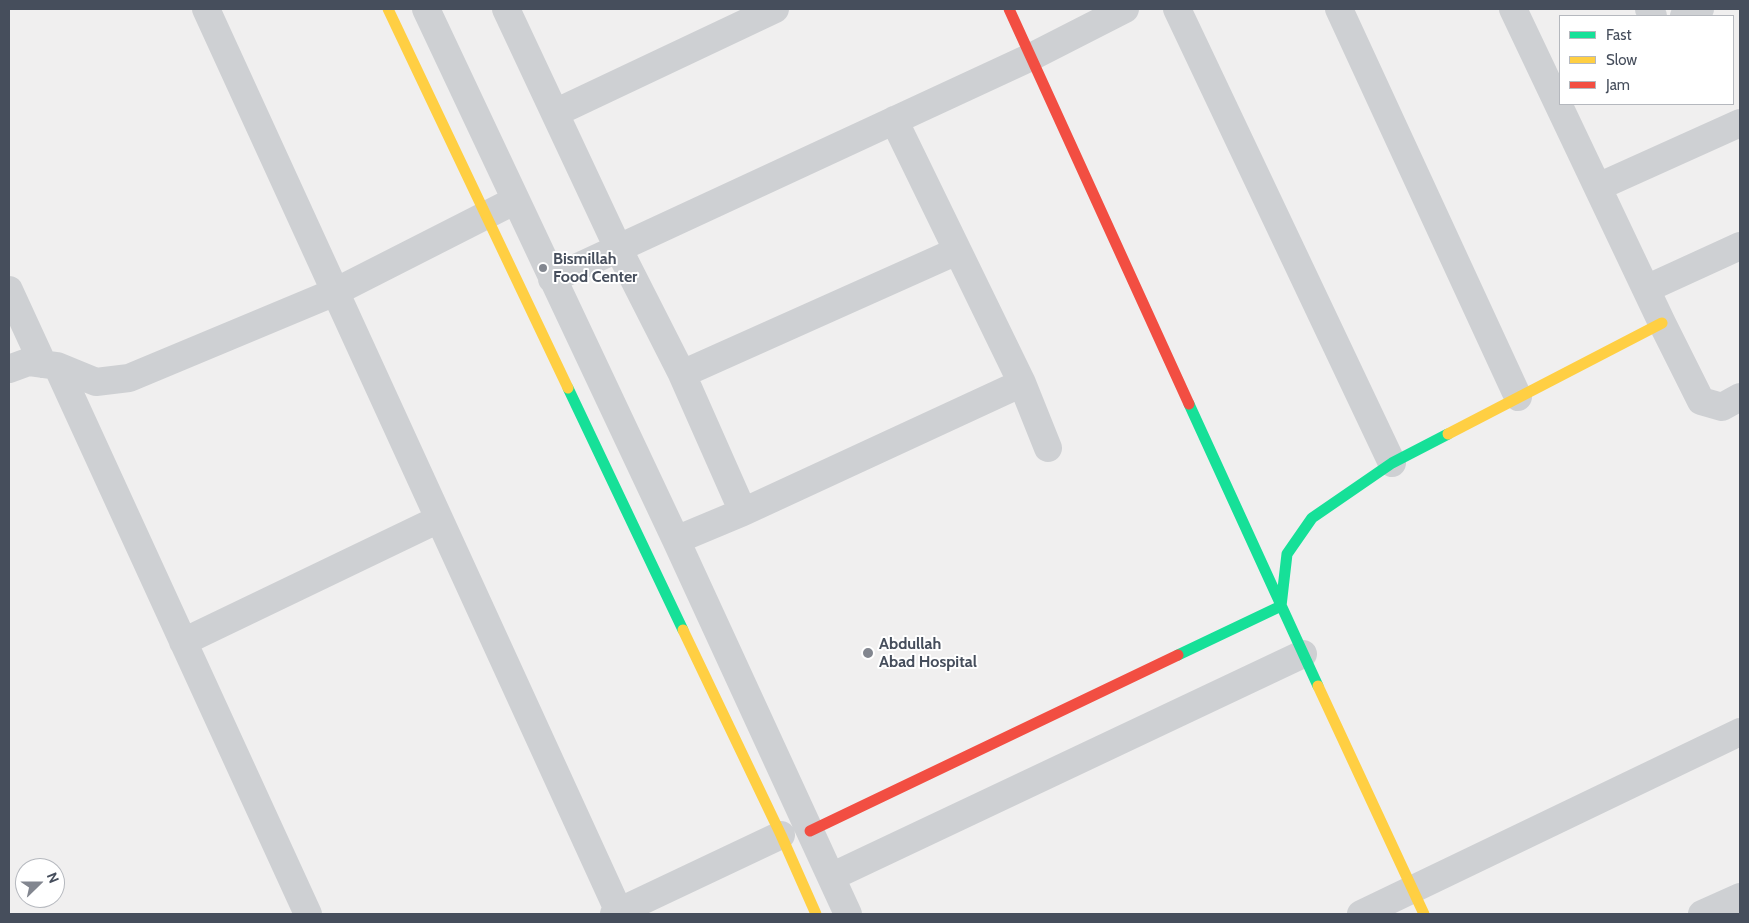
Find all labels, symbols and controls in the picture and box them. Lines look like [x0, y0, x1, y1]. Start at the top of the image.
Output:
legend [1559, 15, 1734, 105]
text: Fast [1606, 26, 1631, 44]
text: Slow [1606, 51, 1637, 69]
text: Jam [1606, 76, 1630, 94]
place label: Bismillah Food Center [553, 249, 637, 287]
marker: Bismillah Food Center [537, 262, 549, 274]
place label: Abdullah Abad Hospital [879, 634, 977, 672]
marker: Abdullah Abad Hospital [861, 646, 875, 660]
north arrow [15, 858, 65, 908]
text: N [43, 870, 63, 886]

